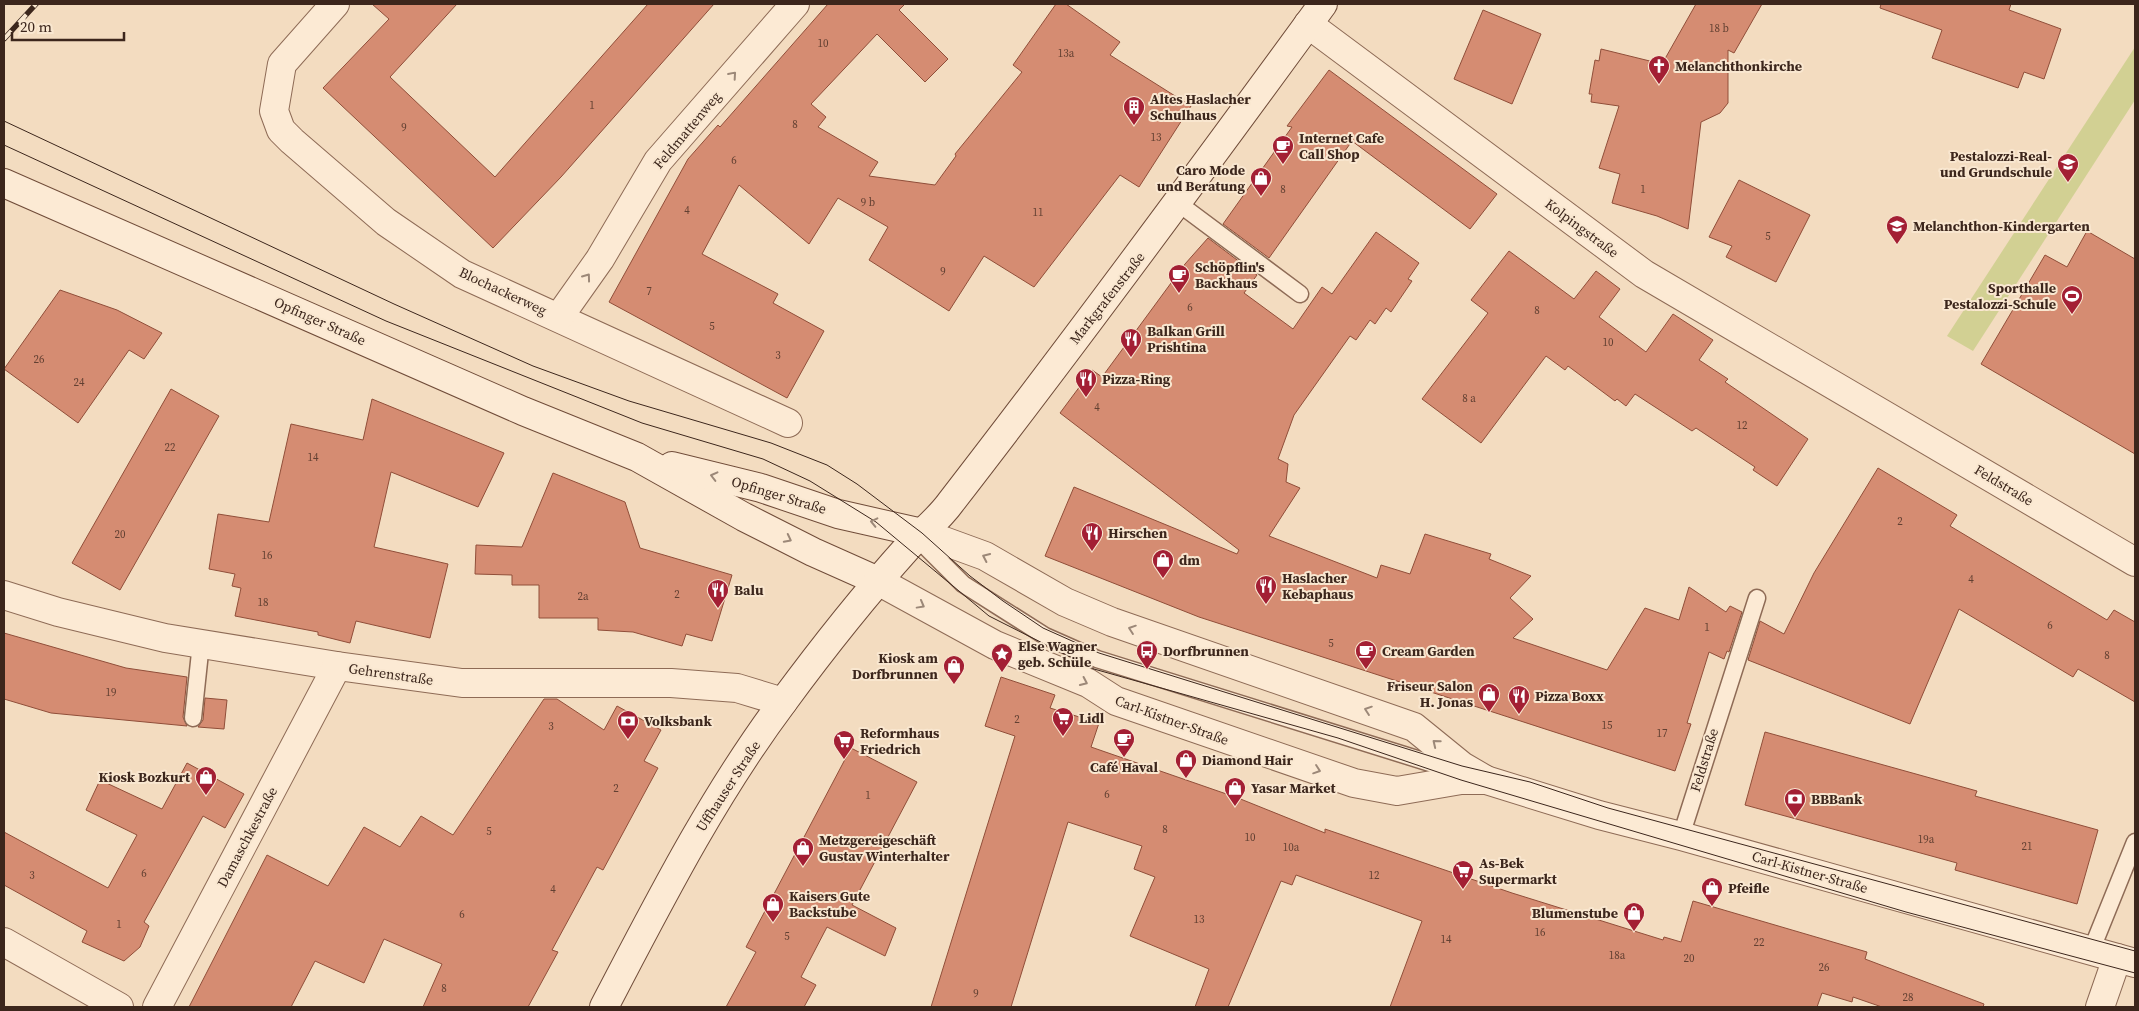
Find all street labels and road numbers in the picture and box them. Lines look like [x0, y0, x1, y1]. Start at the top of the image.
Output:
street label: Feldmattenweg [649, 87, 725, 173]
street label: Kolpingstraße [1541, 194, 1623, 262]
street label: Markgrafenstraße [1065, 248, 1149, 348]
street label: Blochackerweg [456, 262, 550, 320]
street label: Opfinger Straße [271, 292, 369, 350]
street label: Feldstraße [1971, 460, 2037, 510]
street label: Opfinger Straße [729, 471, 829, 519]
street label: Gehrenstraße [347, 658, 435, 690]
street label: Carl-Kistner-Straße [1112, 690, 1232, 750]
street label: Feldstraße [1685, 726, 1723, 794]
street label: Uffhauser Straße [691, 737, 765, 835]
street label: Damaschkestraße [212, 783, 282, 891]
street label: Carl-Kistner-Straße [1750, 846, 1870, 898]

